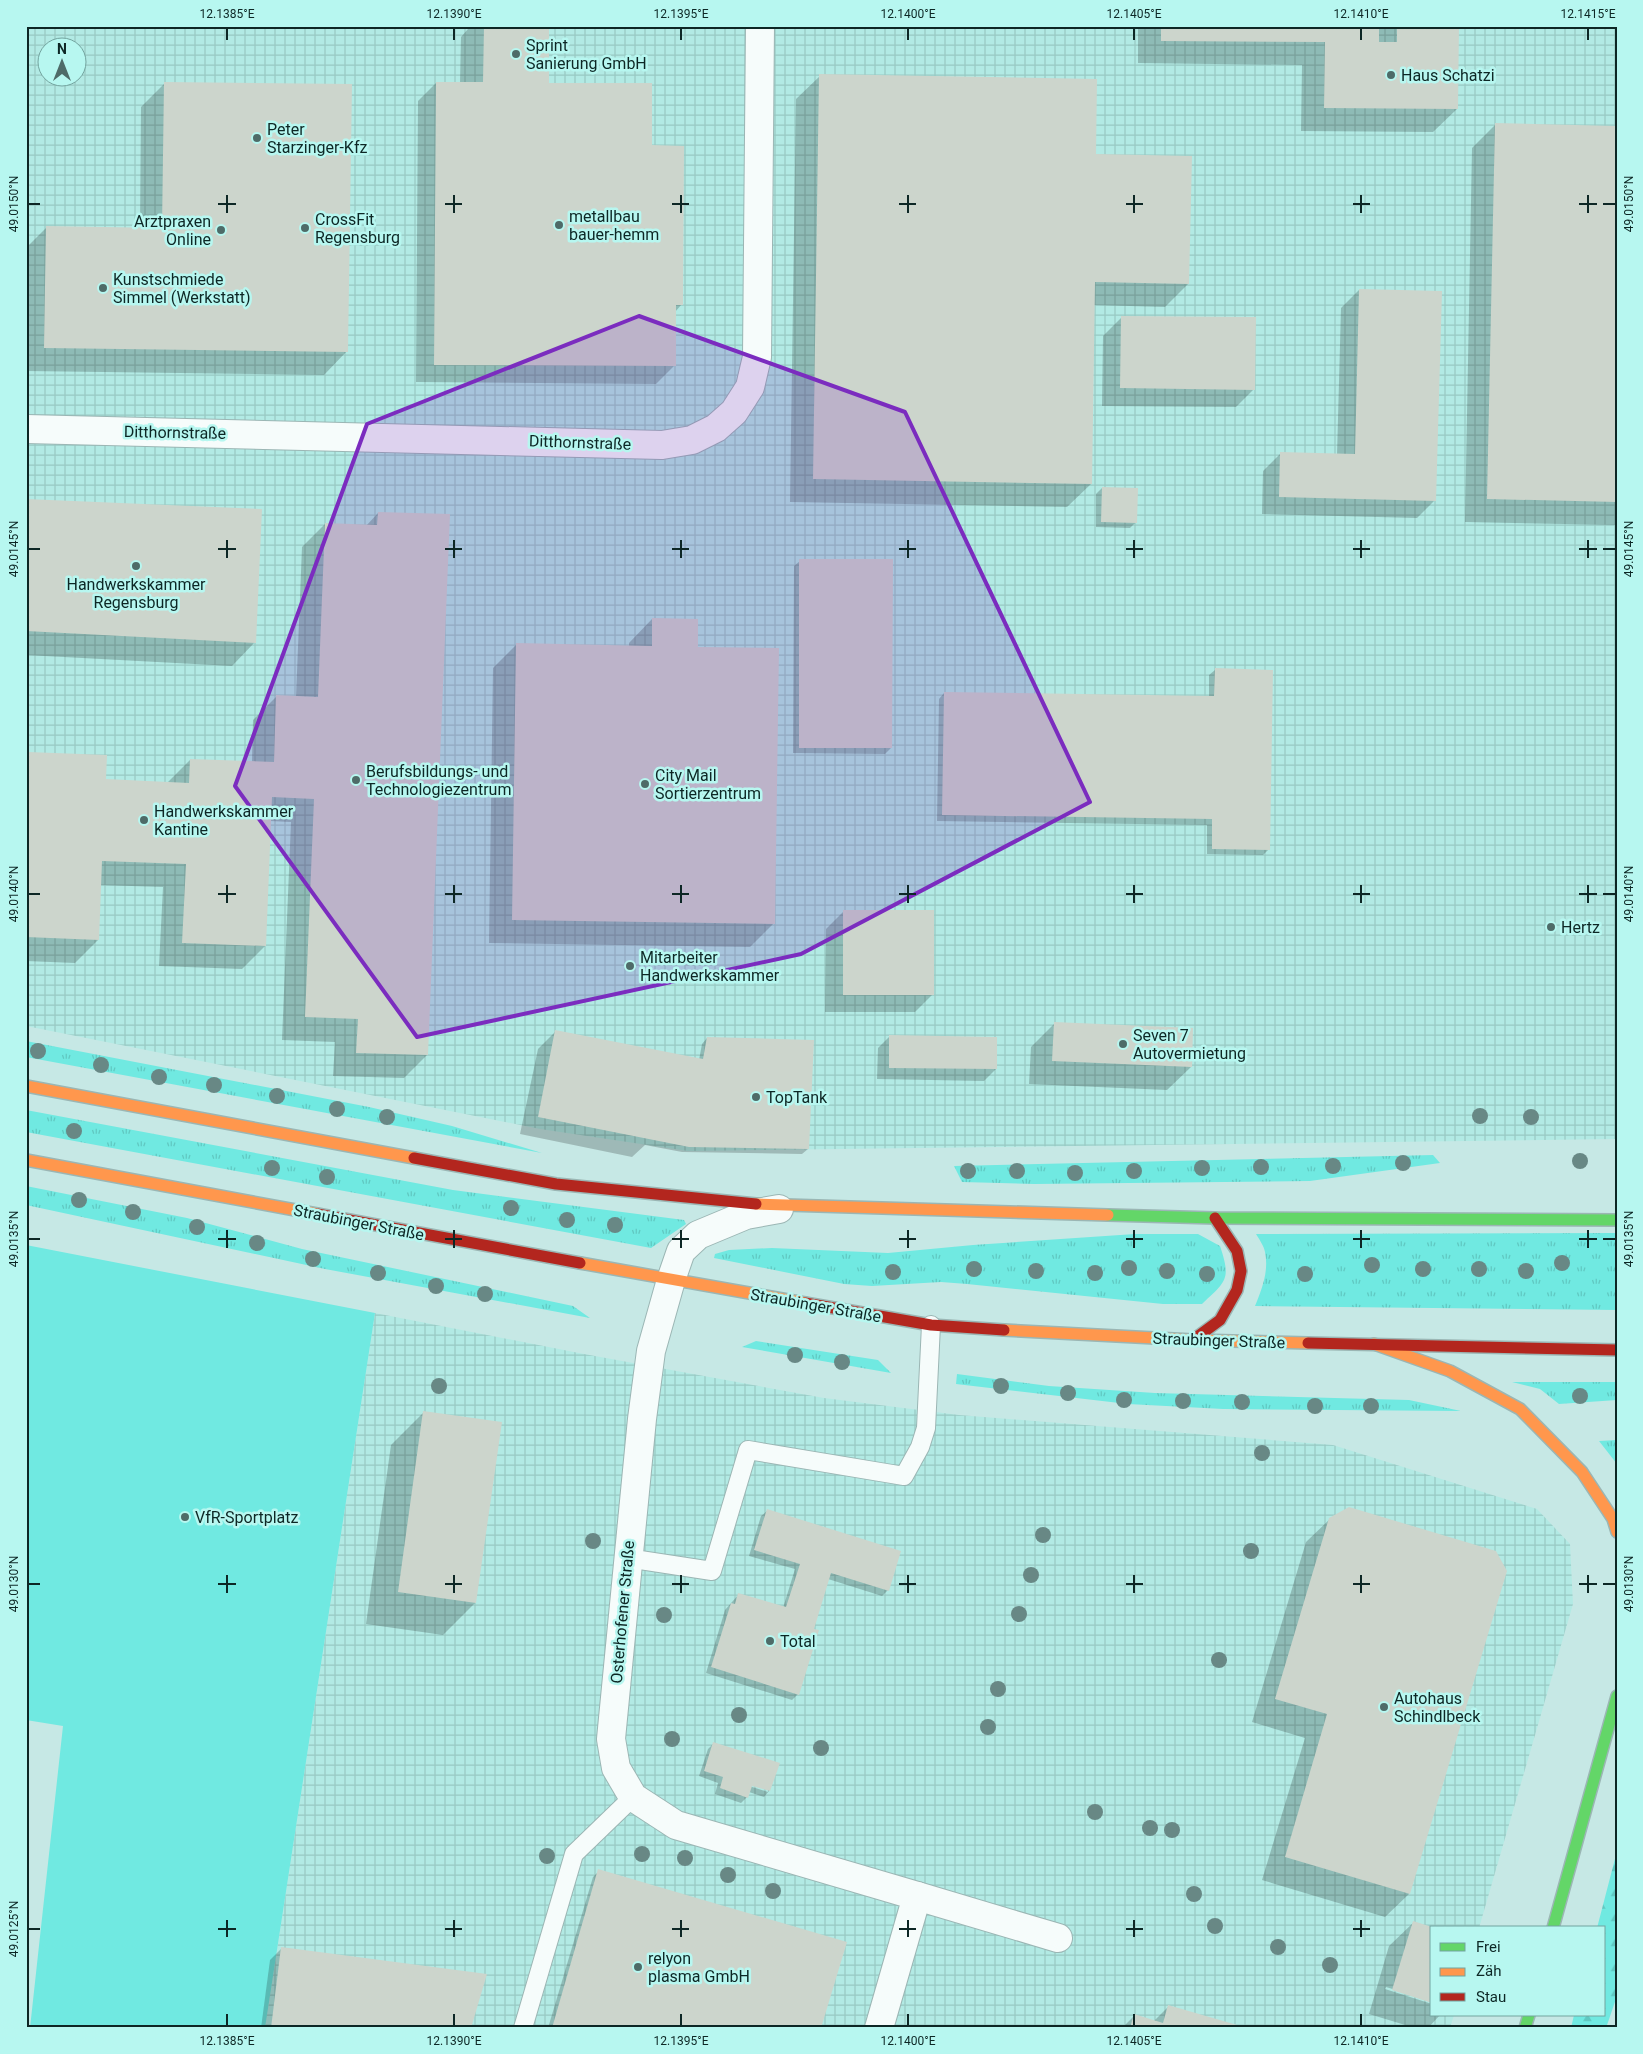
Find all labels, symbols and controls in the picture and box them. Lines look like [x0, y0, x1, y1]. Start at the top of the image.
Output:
text: 12.1385°E [200, 7, 255, 21]
text: 12.1390°E [427, 7, 482, 21]
text: 12.1395°E [654, 7, 709, 21]
text: 12.1400°E [881, 7, 936, 21]
text: 12.1405°E [1107, 7, 1162, 21]
text: 12.1410°E [1334, 7, 1389, 21]
text: 12.1415°E [1561, 7, 1616, 21]
place label: Sprint Sanierung GmbH [526, 36, 647, 73]
north arrow [38, 38, 88, 88]
text: N [57, 41, 67, 57]
marker: Sprint Sanierung GmbH [510, 48, 522, 60]
place label: Haus Schatzi [1401, 66, 1495, 85]
marker: Haus Schatzi [1385, 69, 1397, 81]
place label: Peter Starzinger-Kfz [267, 120, 367, 157]
marker: Peter Starzinger-Kfz [251, 132, 263, 144]
text: 49.0150°N [7, 176, 21, 232]
text: 49.0150°N [1622, 176, 1636, 232]
place label: metallbau bauer-hemm [569, 207, 659, 244]
place label: CrossFit Regensburg [315, 210, 400, 247]
place label: Arztpraxen Online [134, 212, 211, 249]
marker: metallbau bauer-hemm [553, 219, 565, 231]
marker: CrossFit Regensburg [299, 222, 311, 234]
marker: Arztpraxen Online [215, 224, 227, 236]
place label: Kunstschmiede Simmel (Werkstatt) [113, 270, 251, 307]
marker: Kunstschmiede Simmel (Werkstatt) [97, 282, 109, 294]
street label: Ditthornstraße [124, 422, 226, 443]
street label: Ditthornstraße [529, 431, 631, 454]
text: 49.0145°N [7, 521, 21, 577]
text: 49.0145°N [1622, 521, 1636, 577]
marker: Handwerkskammer Regensburg [130, 560, 142, 572]
place label: Handwerkskammer Regensburg [66, 575, 206, 612]
place label: Berufsbildungs- und Technologiezentrum [366, 762, 511, 799]
place label: City Mail Sortierzentrum [655, 766, 761, 803]
marker: Berufsbildungs- und Technologiezentrum [350, 774, 362, 786]
marker: City Mail Sortierzentrum [639, 778, 651, 790]
place label: Handwerkskammer Kantine [154, 802, 294, 839]
marker: Handwerkskammer Kantine [138, 814, 150, 826]
text: 49.0140°N [7, 866, 21, 922]
text: 49.0140°N [1622, 866, 1636, 922]
place label: Hertz [1561, 918, 1600, 937]
marker: Hertz [1545, 921, 1557, 933]
place label: Mitarbeiter Handwerkskammer [640, 948, 780, 985]
marker: Mitarbeiter Handwerkskammer [624, 960, 636, 972]
place label: Seven 7 Autovermietung [1133, 1026, 1246, 1063]
marker: Seven 7 Autovermietung [1117, 1038, 1129, 1050]
place label: TopTank [766, 1088, 828, 1107]
marker: TopTank [750, 1091, 762, 1103]
street label: Straubinger Straße [292, 1201, 426, 1244]
text: 49.0135°N [7, 1211, 21, 1267]
text: 49.0135°N [1622, 1211, 1636, 1267]
street label: Straubinger Straße [749, 1285, 883, 1326]
street label: Straubinger Straße [1152, 1329, 1286, 1352]
place label: VfR-Sportplatz [195, 1508, 299, 1527]
marker: VfR-Sportplatz [179, 1511, 191, 1523]
street label: Osterhofener Straße [607, 1540, 638, 1684]
text: 49.0130°N [7, 1556, 21, 1612]
text: 49.0130°N [1622, 1556, 1636, 1612]
place label: Total [780, 1632, 816, 1651]
marker: Total [764, 1635, 776, 1647]
place label: Autohaus Schindlbeck [1394, 1689, 1481, 1726]
marker: Autohaus Schindlbeck [1378, 1701, 1390, 1713]
text: 49.0125°N [7, 1901, 21, 1957]
legend [1430, 1926, 1606, 2016]
text: Frei [1476, 1938, 1501, 1956]
place label: relyon plasma GmbH [648, 1949, 750, 1986]
marker: relyon plasma GmbH [632, 1961, 644, 1973]
text: Zäh [1476, 1962, 1501, 1980]
text: Stau [1476, 1988, 1506, 2006]
text: 12.1385°E [200, 2034, 255, 2048]
text: 12.1390°E [427, 2034, 482, 2048]
text: 12.1395°E [654, 2034, 709, 2048]
text: 12.1400°E [881, 2034, 936, 2048]
text: 12.1405°E [1107, 2034, 1162, 2048]
text: 12.1410°E [1334, 2034, 1389, 2048]

